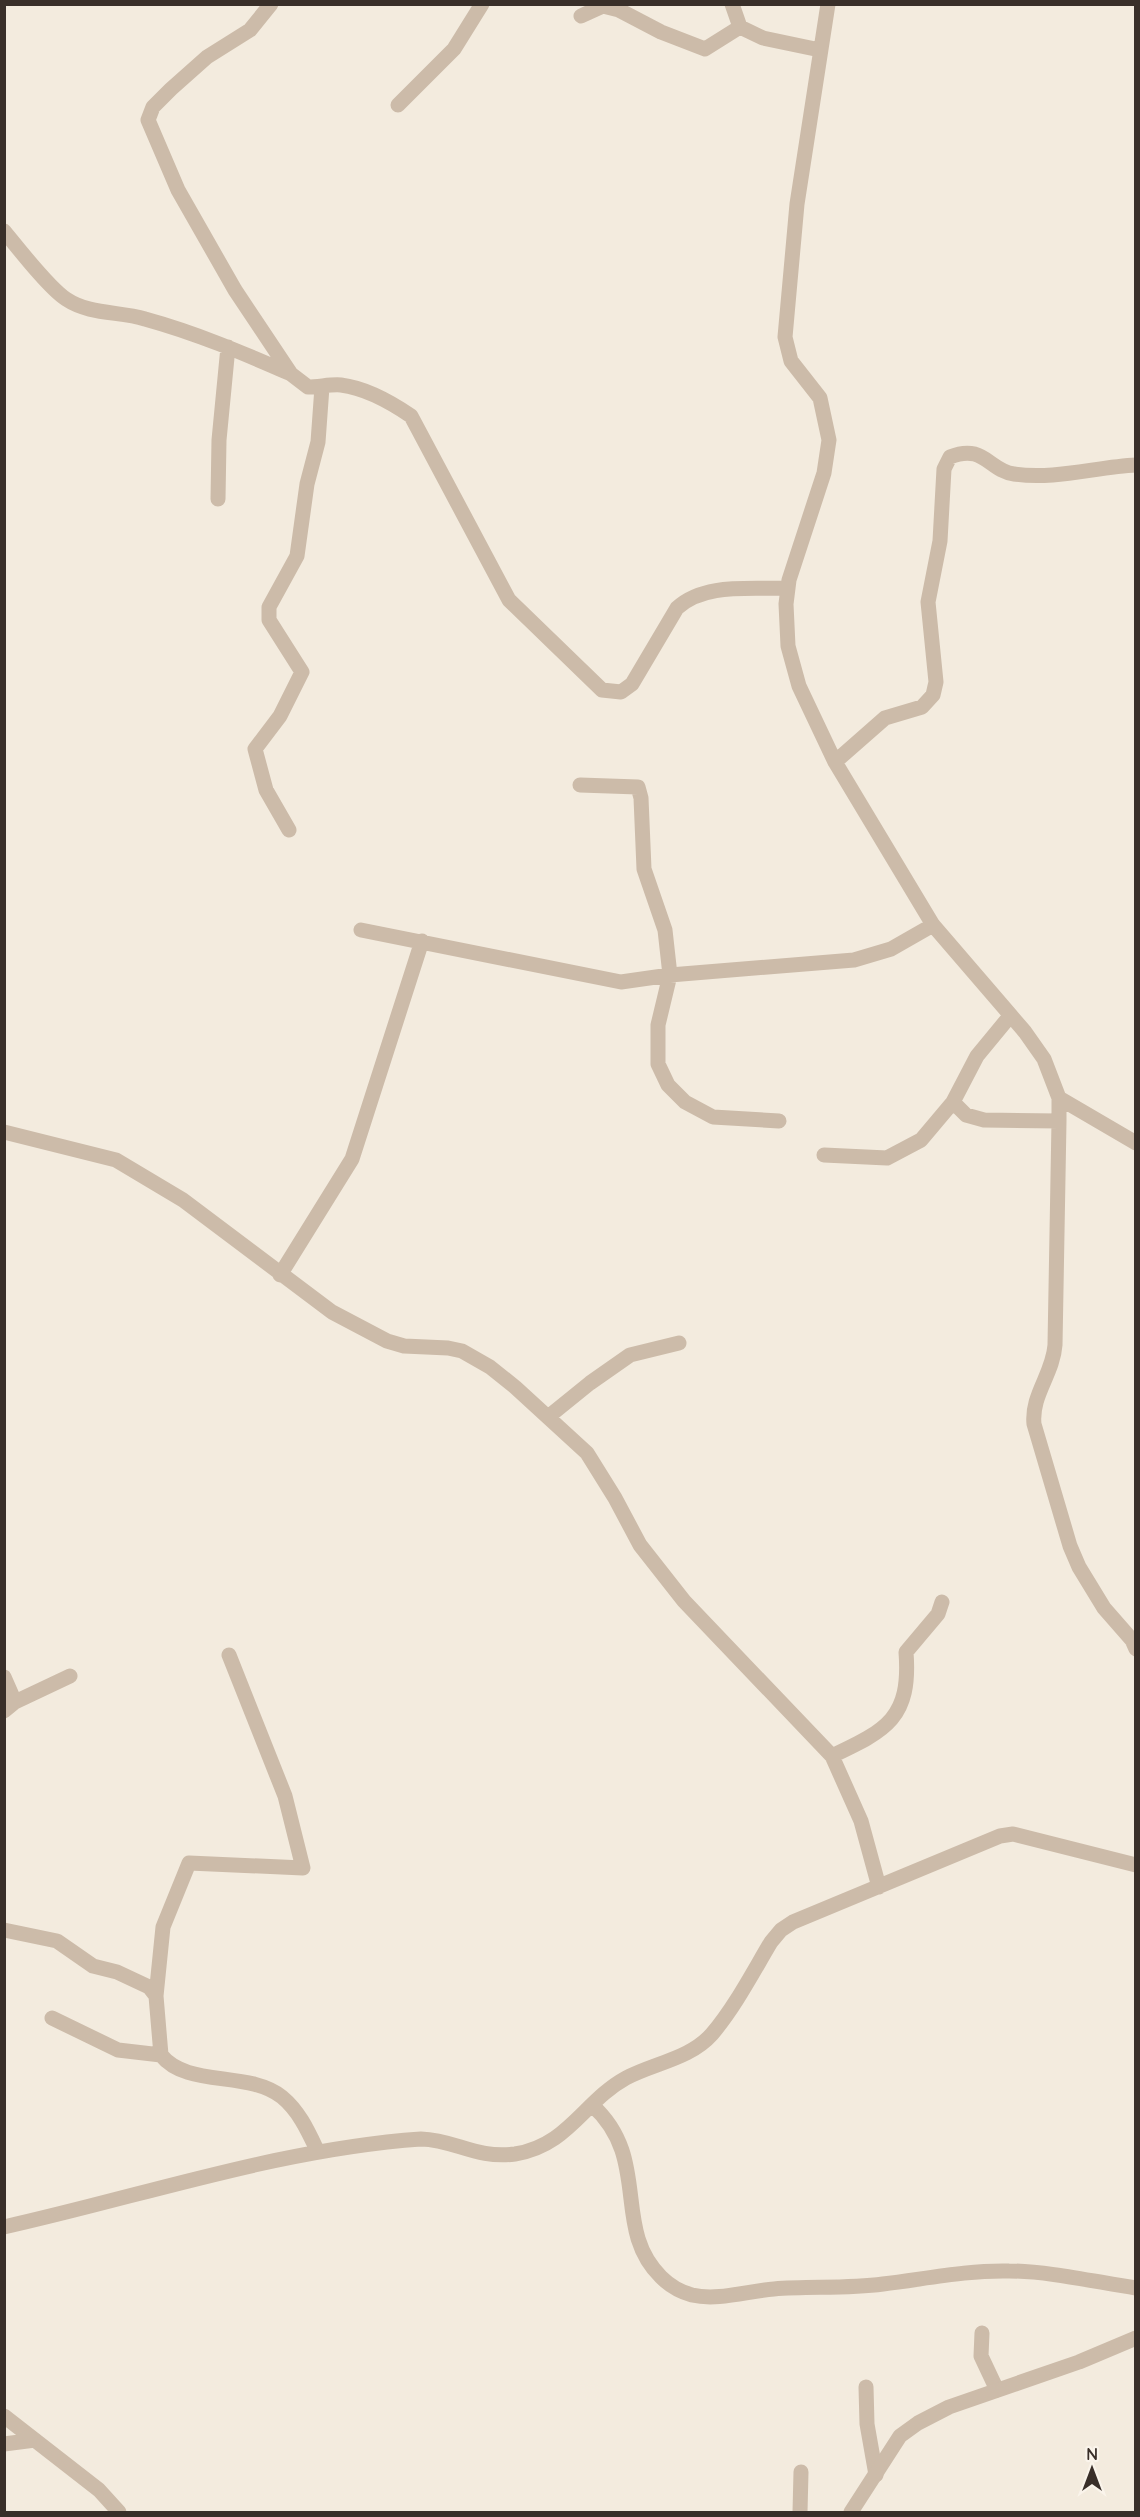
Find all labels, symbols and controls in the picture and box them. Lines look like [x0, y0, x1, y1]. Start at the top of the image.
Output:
north arrow [1062, 2439, 1122, 2499]
text: N [1086, 2444, 1098, 2464]

